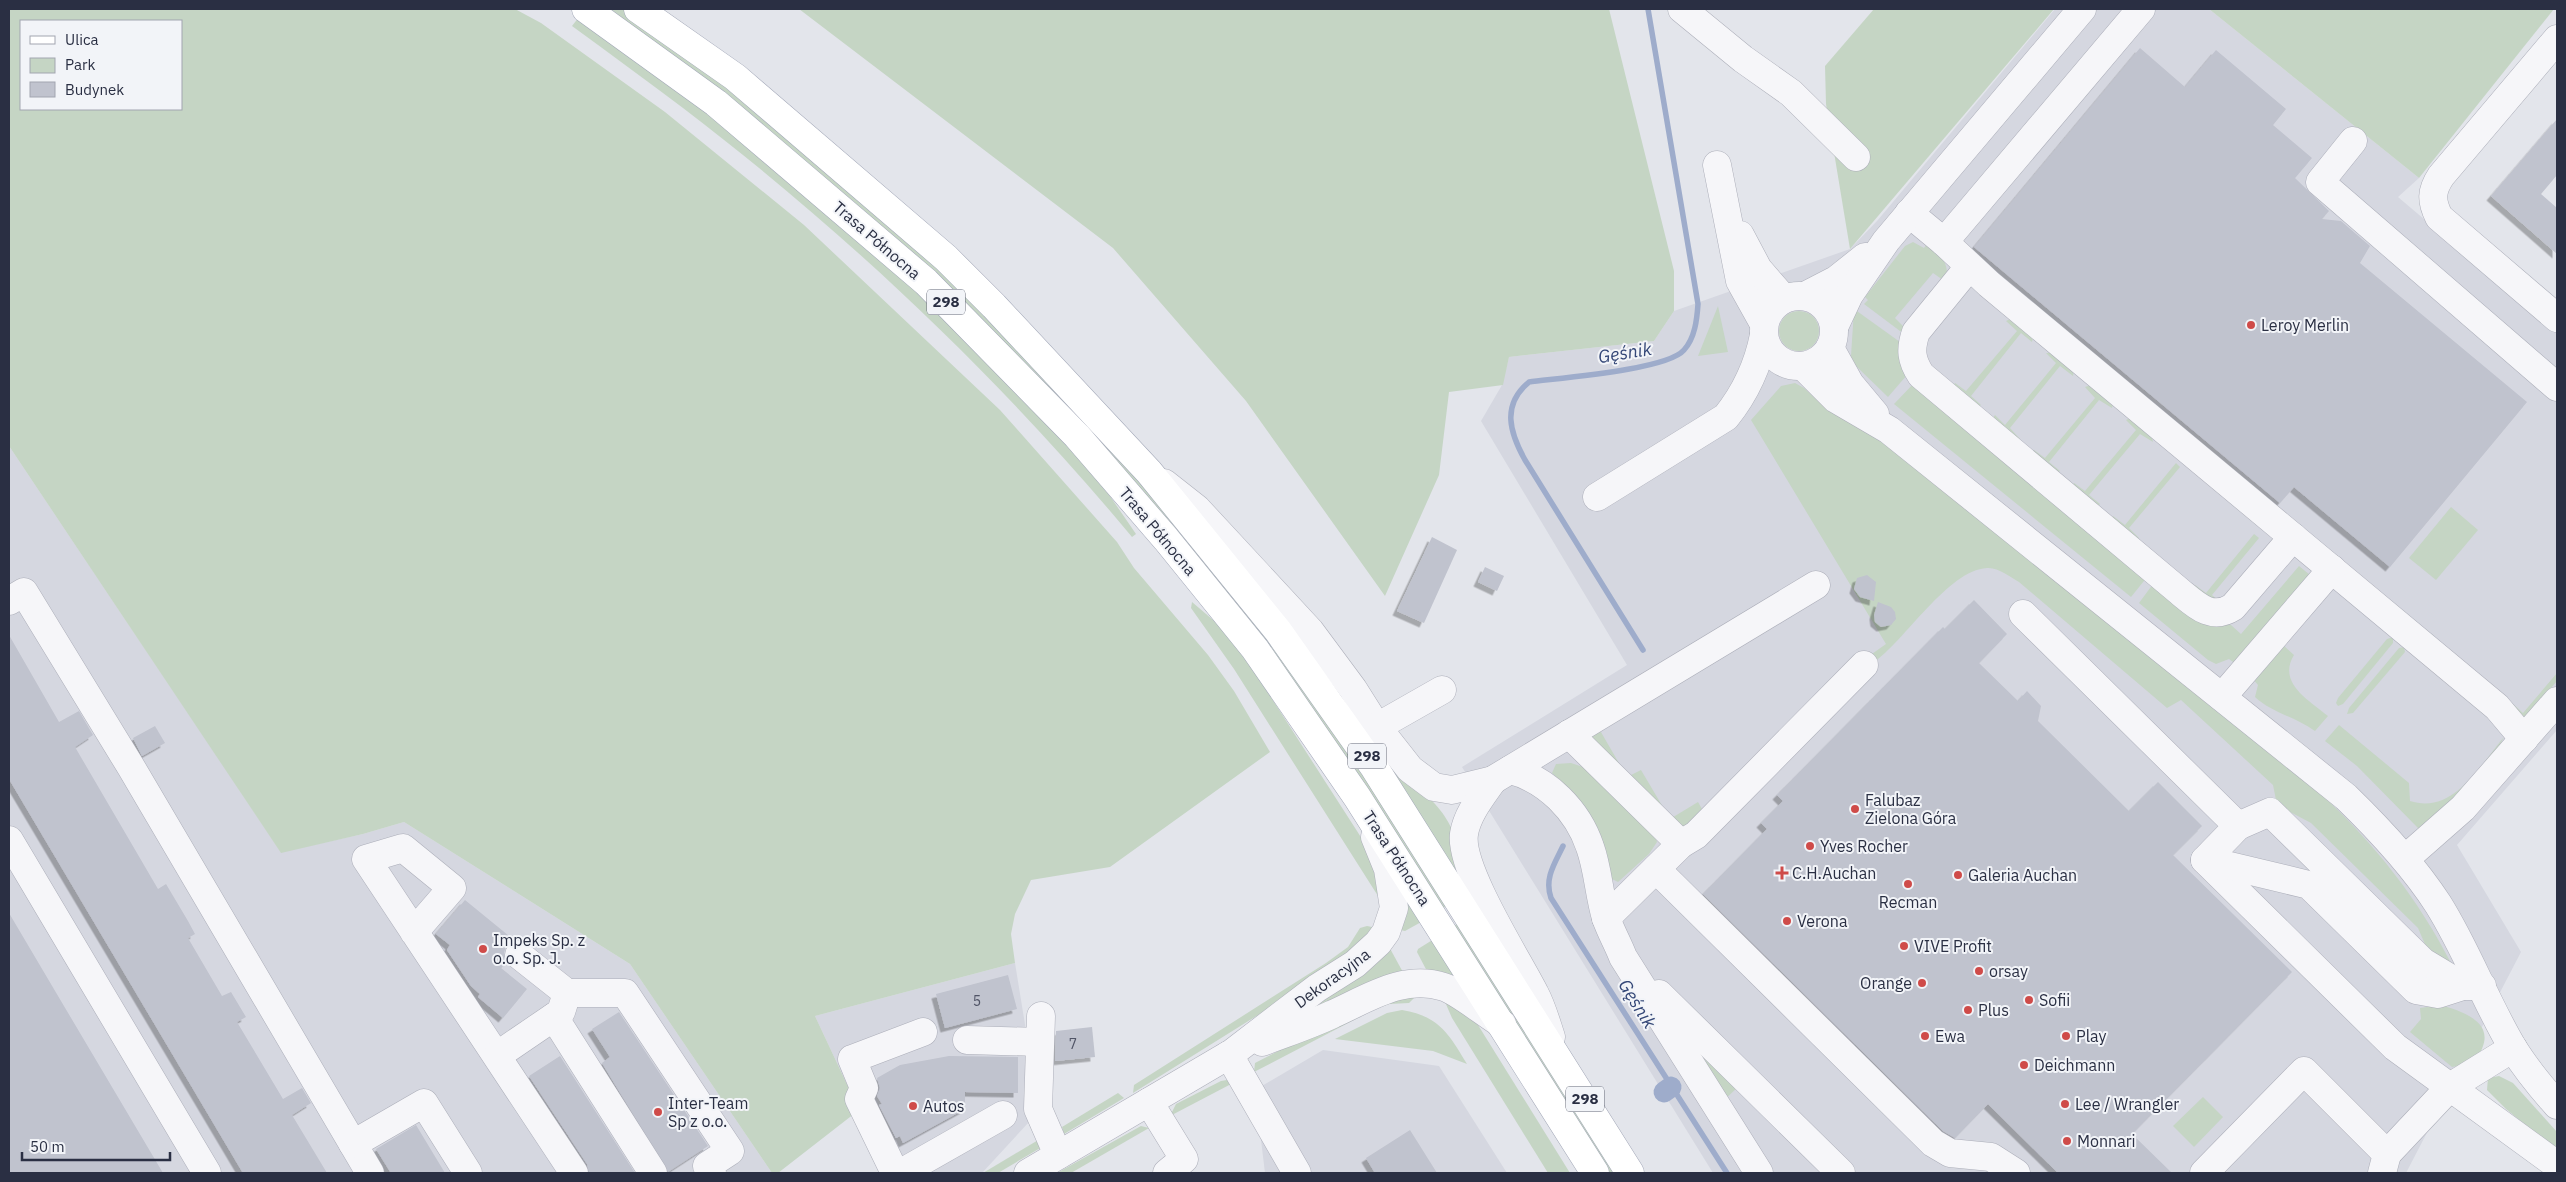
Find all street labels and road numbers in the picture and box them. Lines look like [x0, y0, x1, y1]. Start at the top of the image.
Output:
street label: Trasa Północna [829, 197, 925, 284]
road number: 298 [927, 290, 965, 314]
street label: Trasa Północna [1115, 483, 1201, 580]
road number: 298 [1348, 744, 1386, 768]
street label: Trasa Północna [1359, 807, 1435, 910]
street label: Dekoracyjna [1290, 944, 1374, 1012]
road number: 298 [1566, 1086, 1604, 1112]

